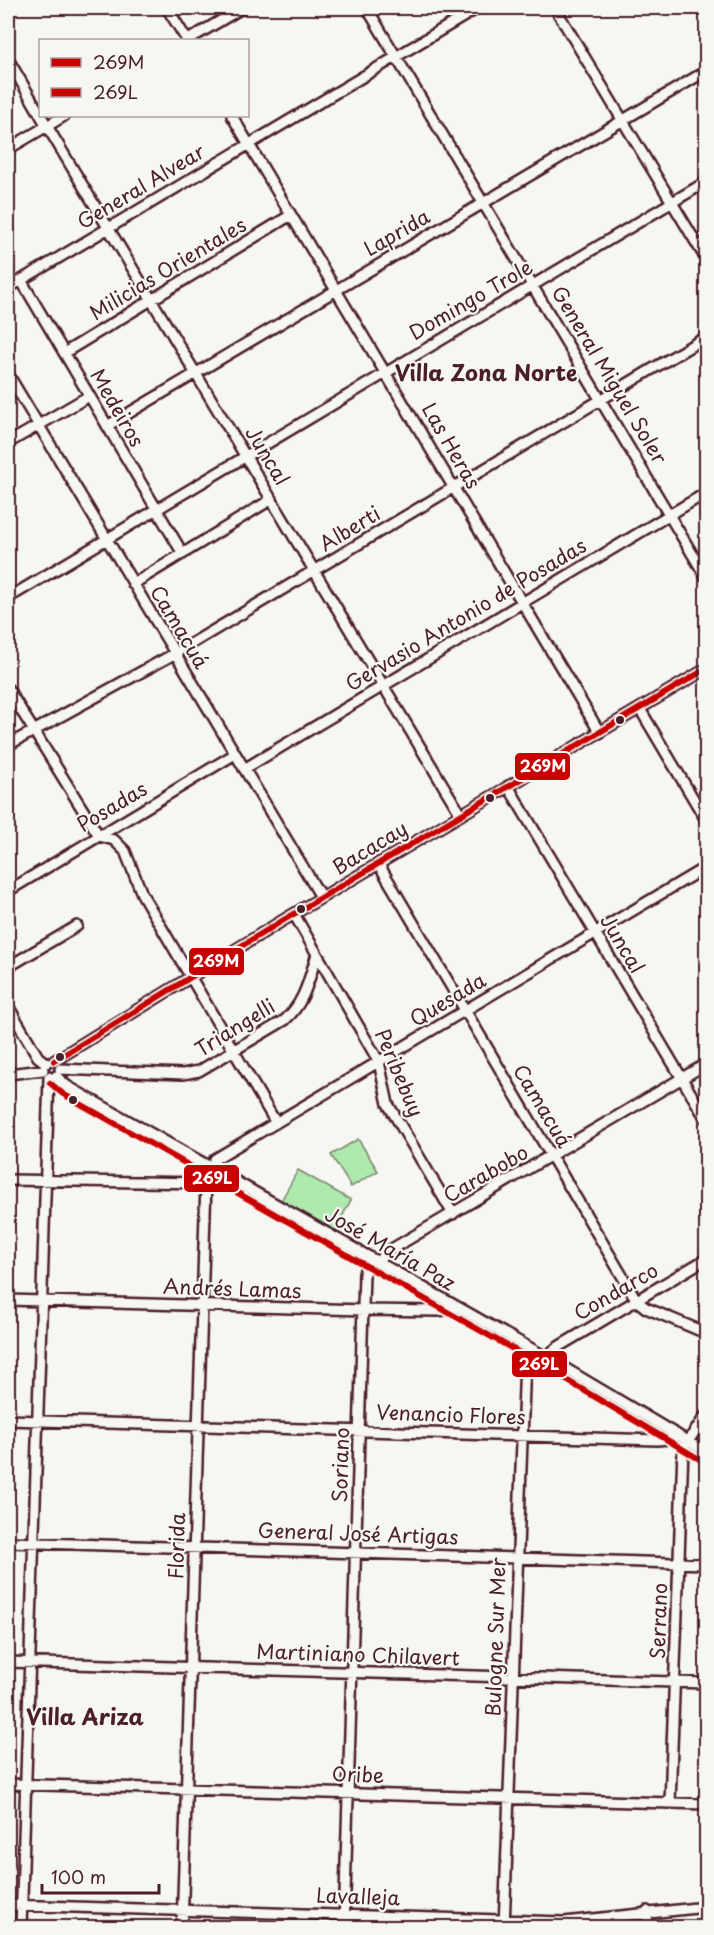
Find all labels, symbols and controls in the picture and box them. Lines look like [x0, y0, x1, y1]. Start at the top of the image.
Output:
legend [39, 39, 249, 117]
text: 269M [93, 48, 145, 75]
text: 269L [93, 78, 138, 105]
street label: General Alvear [71, 136, 210, 236]
street label: Laprida [358, 201, 436, 263]
street label: Milicias Orientales [83, 209, 252, 327]
street label: Domingo Trole [403, 251, 538, 347]
street label: General Miguel Soler [545, 280, 675, 470]
district label: Villa Zona Norte [395, 355, 577, 388]
street label: Medeiros [83, 363, 152, 452]
street label: Las Heras [415, 397, 489, 494]
street label: Juncal [238, 420, 297, 491]
street label: Alberti [313, 498, 386, 558]
street label: Gervasio Antonio de Posadas [339, 530, 592, 698]
street label: Camacuá [143, 579, 217, 674]
unlabelled marker [614, 714, 626, 726]
line badge: 269M [514, 752, 571, 781]
text: 269M [520, 753, 566, 777]
street label: Posadas [71, 773, 152, 839]
unlabelled marker [484, 792, 496, 804]
street label: Bacacay [326, 813, 413, 881]
unlabelled marker [295, 903, 307, 915]
street label: Juncal [593, 908, 652, 979]
line badge: 269M [188, 947, 245, 976]
text: 269M [193, 948, 239, 972]
street label: Quesada [404, 965, 491, 1034]
street label: Triangelli [188, 991, 280, 1064]
street label: Peribebuy [368, 1024, 432, 1121]
unlabelled marker [54, 1051, 66, 1063]
street label: Camacuá [506, 1058, 580, 1153]
unlabelled marker [67, 1094, 79, 1106]
street label: Carabobo [437, 1137, 534, 1210]
line badge: 269L [183, 1164, 240, 1193]
text: 269L [192, 1165, 232, 1189]
street label: José María Paz [320, 1199, 461, 1298]
street label: Condarco [568, 1255, 663, 1327]
street label: Andrés Lamas [162, 1271, 302, 1305]
line badge: 269L [511, 1350, 568, 1378]
text: 269L [519, 1351, 559, 1375]
street label: Venancio Flores [376, 1396, 526, 1432]
street label: Soriano [324, 1427, 356, 1503]
street label: Florida [160, 1512, 192, 1580]
street label: General José Artigas [257, 1515, 459, 1551]
street label: Bulogne Sur Mer [477, 1556, 513, 1717]
street label: Serrano [642, 1582, 674, 1660]
street label: Martiniano Chilavert [256, 1635, 460, 1673]
district label: Villa Ariza [26, 1699, 145, 1732]
street label: Oribe [331, 1758, 385, 1790]
scale bar [42, 1857, 159, 1895]
text: 100 m [51, 1863, 106, 1890]
street label: Lavalleja [316, 1880, 401, 1912]

